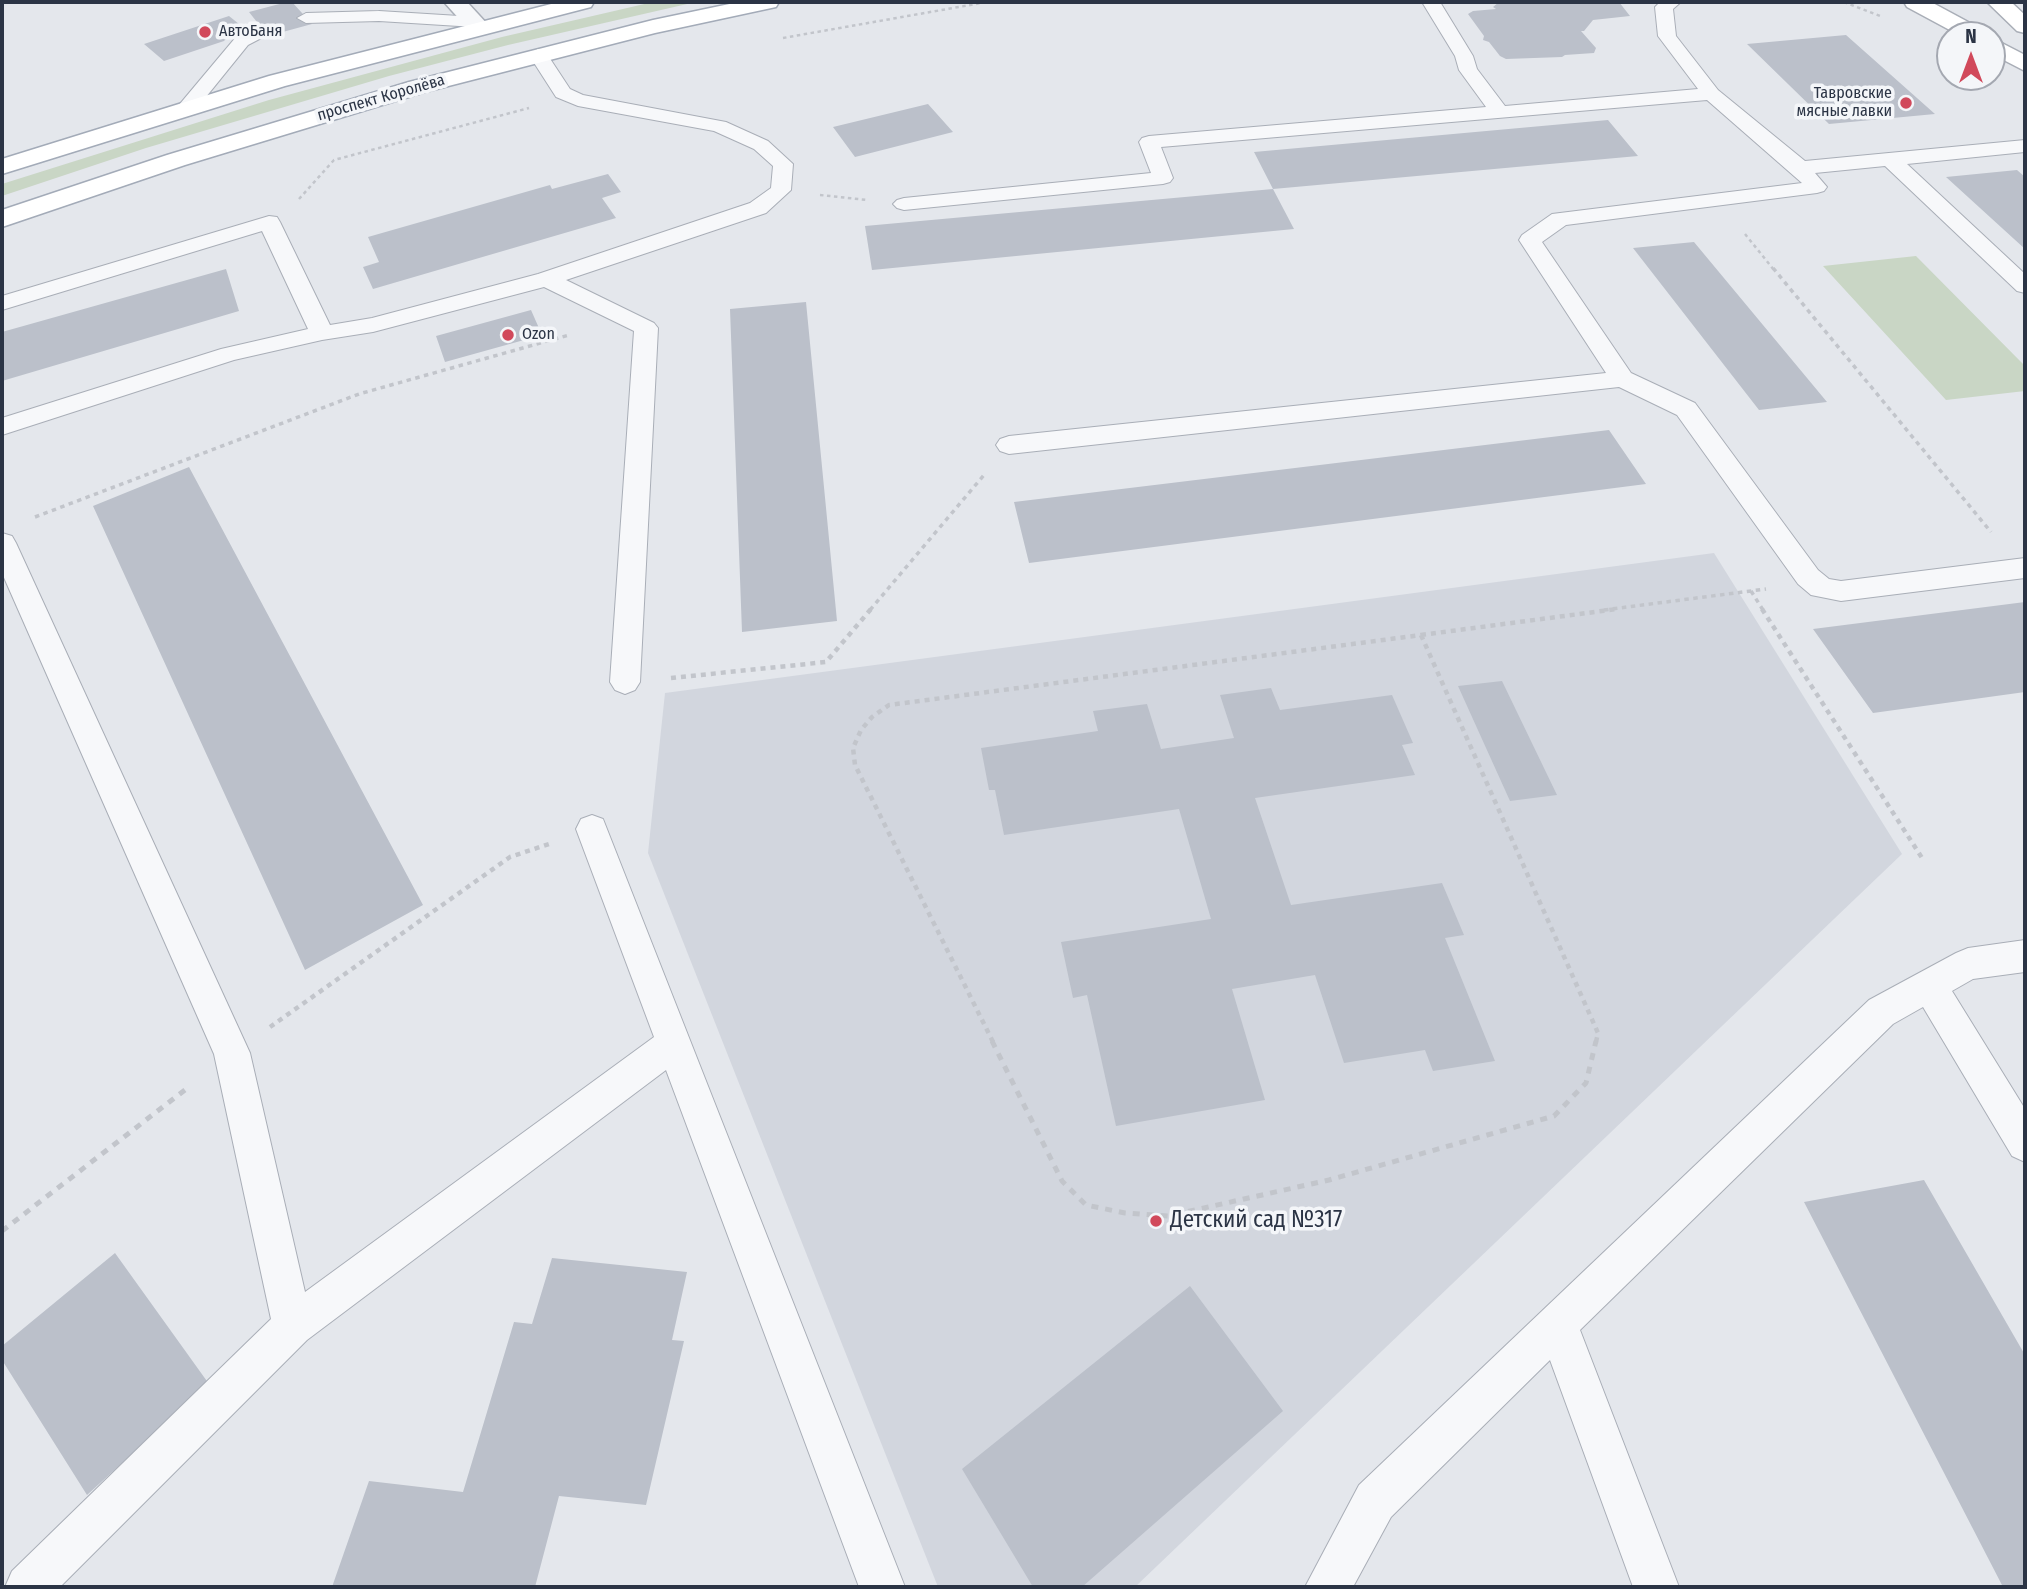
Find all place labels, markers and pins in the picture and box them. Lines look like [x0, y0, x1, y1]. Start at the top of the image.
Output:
place label: АвтоБаня [219, 22, 282, 42]
marker: АвтоБаня [197, 24, 213, 40]
place label: Тавровские мясные лавки [1796, 84, 1892, 122]
marker: Тавровские мясные лавки [1898, 95, 1914, 111]
place label: Ozon [522, 325, 555, 345]
marker: Ozon [500, 327, 516, 343]
place label: Детский сад №317 [1170, 1207, 1342, 1235]
marker: Детский сад №317 [1148, 1213, 1164, 1229]

